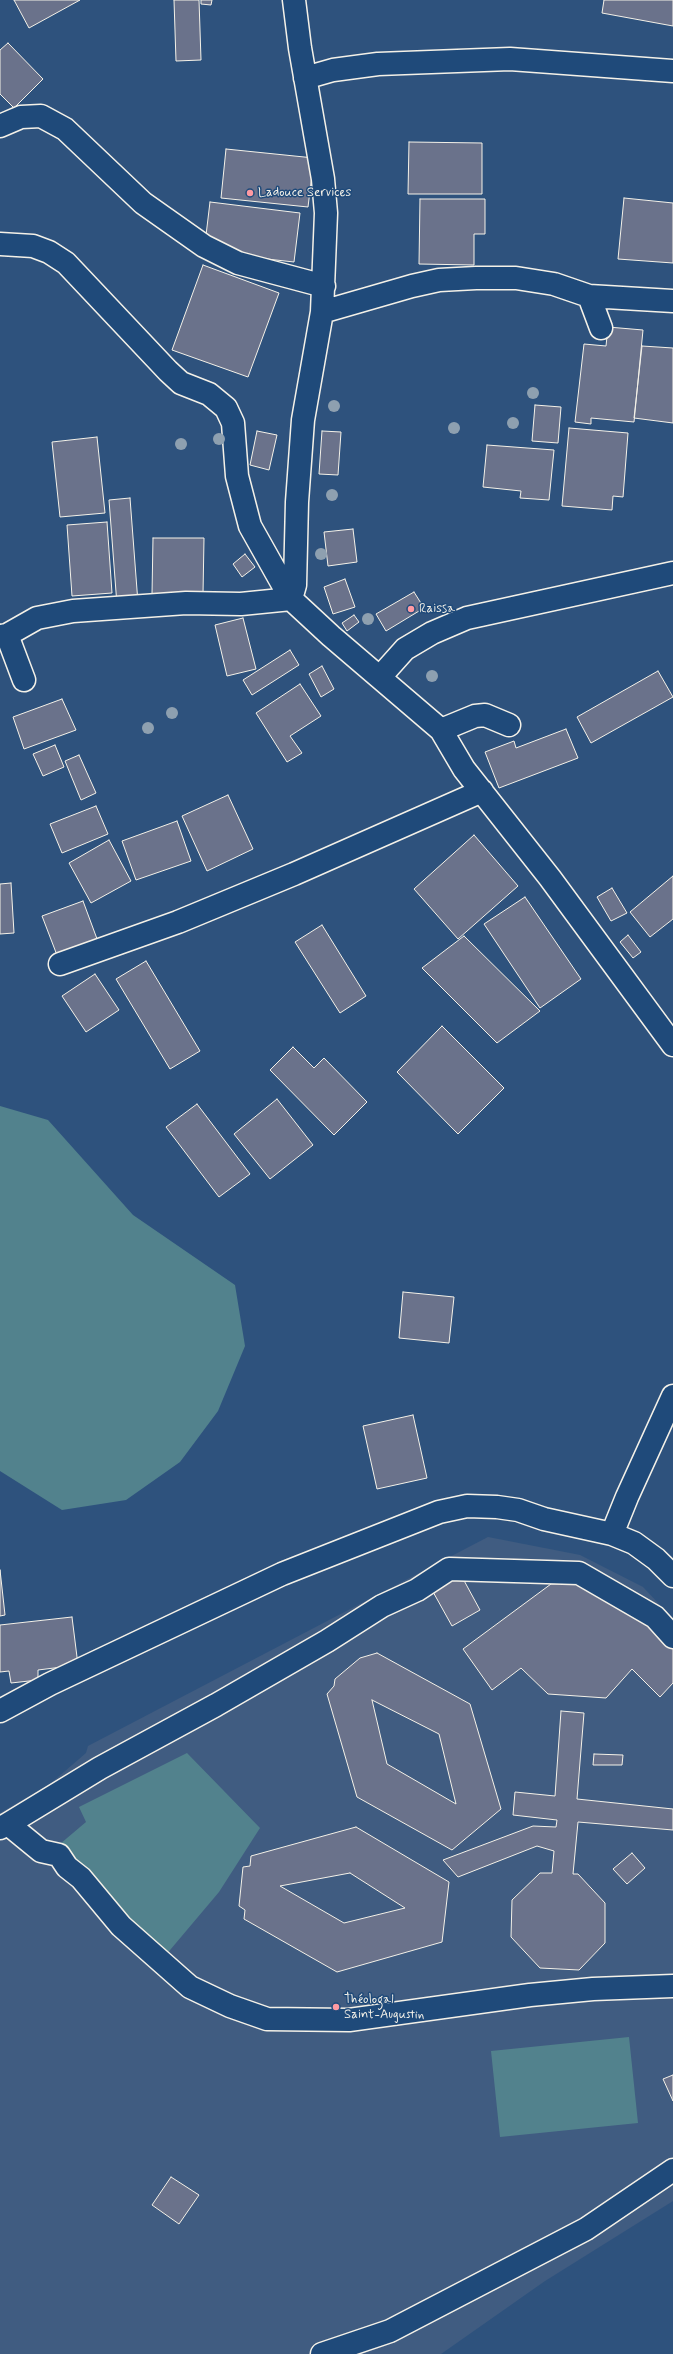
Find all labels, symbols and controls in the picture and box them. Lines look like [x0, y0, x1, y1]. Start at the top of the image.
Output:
place label: Ladouce Services [258, 185, 351, 201]
marker: Ladouce Services [245, 188, 255, 198]
place label: Raissa [419, 601, 455, 617]
marker: Raissa [406, 604, 416, 614]
place label: Théologal Saint-Augustin [344, 1992, 424, 2023]
marker: Théologal Saint-Augustin [331, 2002, 341, 2012]

